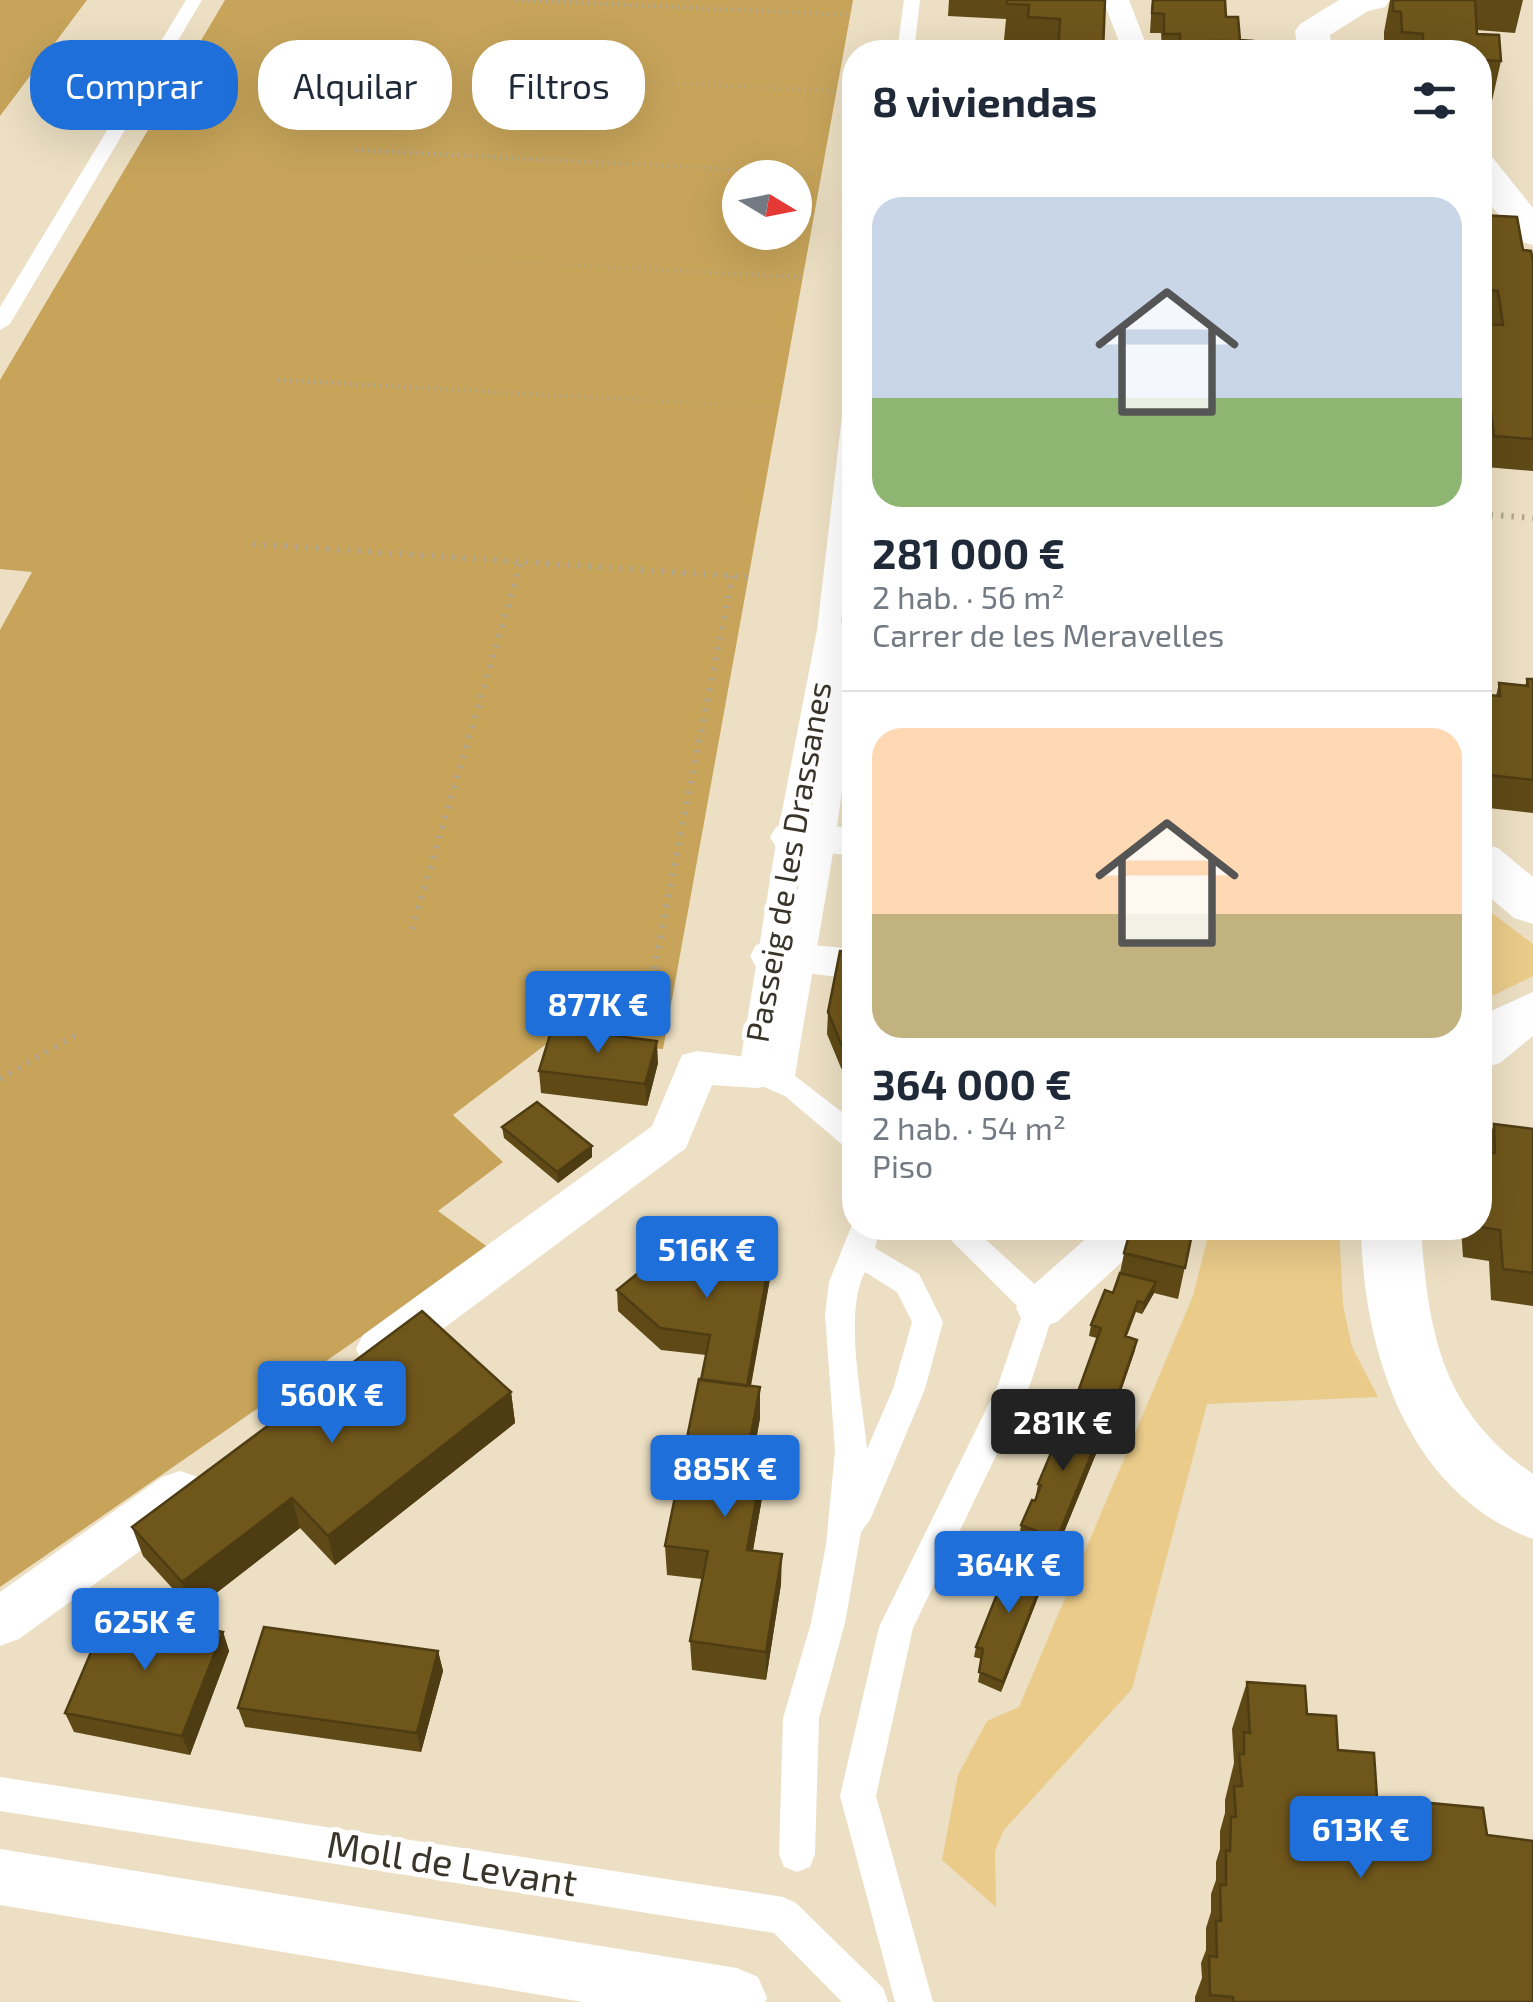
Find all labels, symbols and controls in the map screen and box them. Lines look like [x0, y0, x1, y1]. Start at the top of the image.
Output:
chip: Comprar [30, 40, 238, 130]
chip: Alquilar [258, 40, 452, 130]
chip: Filtros [472, 40, 645, 130]
icon: filters [1407, 73, 1462, 128]
text: 8 viviendas [872, 75, 1097, 125]
north arrow [722, 160, 812, 250]
map controls [722, 160, 812, 250]
icon: home [1077, 262, 1257, 442]
text: 281 000 € [872, 527, 1065, 577]
text: 2 hab. · 56 m² [872, 577, 1065, 615]
text: Carrer de les Meravelles [872, 615, 1224, 653]
street label: Passeig de les Drassanes [737, 678, 837, 1045]
icon: home [1077, 793, 1257, 973]
pin: 877K € [517, 971, 679, 1056]
text: 877K € [547, 984, 649, 1022]
text: 364 000 € [872, 1058, 1072, 1108]
text: 2 hab. · 54 m² [872, 1108, 1066, 1146]
text: Piso [872, 1146, 933, 1184]
pin: 516K € [626, 1216, 788, 1301]
text: 516K € [658, 1229, 756, 1267]
pin: 560K € [251, 1361, 413, 1446]
text: 560K € [280, 1374, 384, 1412]
pin: 281K € [982, 1389, 1144, 1474]
text: 281K € [1013, 1402, 1113, 1440]
pin: 885K € [644, 1435, 806, 1520]
text: 885K € [673, 1448, 777, 1486]
pin: 364K € [928, 1531, 1090, 1616]
text: 364K € [957, 1544, 1061, 1582]
pin: 625K € [64, 1588, 226, 1673]
text: 625K € [94, 1601, 196, 1639]
pin: 613K € [1280, 1796, 1442, 1881]
text: 613K € [1312, 1809, 1410, 1847]
street label: Moll de Levant [324, 1820, 581, 1905]

